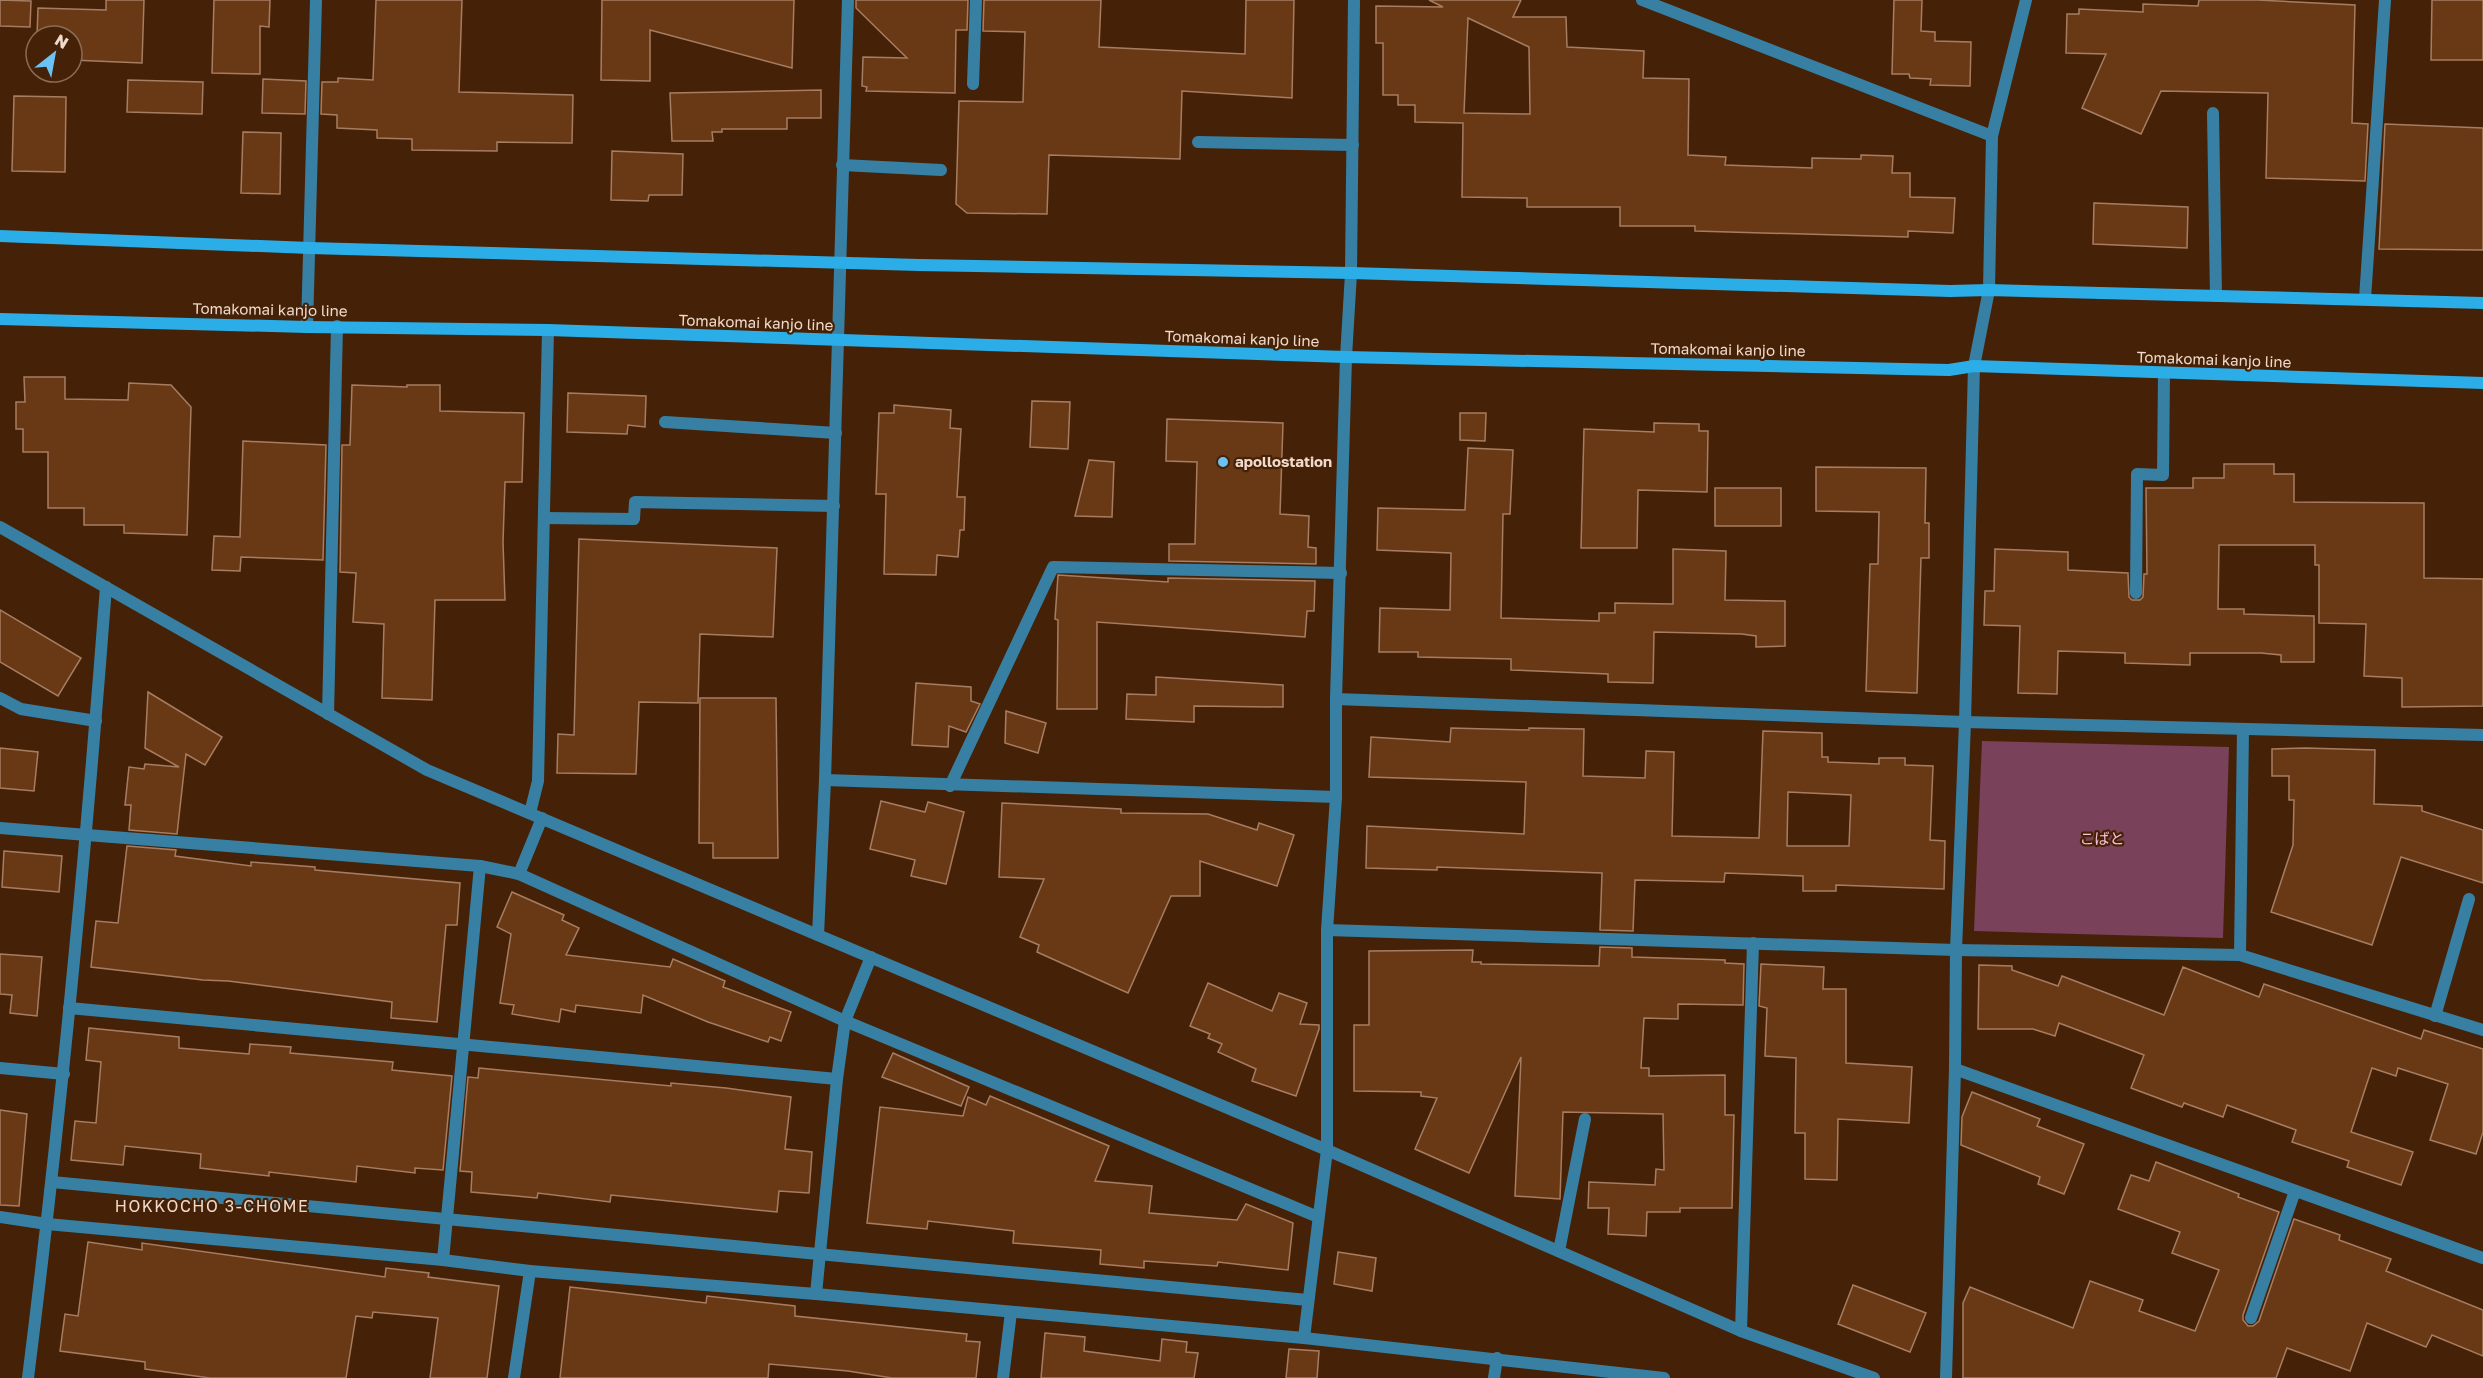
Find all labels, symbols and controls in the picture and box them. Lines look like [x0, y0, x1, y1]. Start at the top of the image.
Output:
north arrow [24, 24, 84, 84]
text: N [51, 29, 72, 53]
street label: Tomakomai kanjo line [192, 299, 348, 319]
street label: Tomakomai kanjo line [678, 310, 834, 334]
street label: Tomakomai kanjo line [1164, 326, 1320, 350]
street label: Tomakomai kanjo line [1650, 339, 1806, 359]
street label: Tomakomai kanjo line [2136, 347, 2292, 371]
place label: apollostation [1235, 452, 1332, 470]
marker: apollostation [1216, 455, 1230, 469]
park label: こばと [2079, 829, 2125, 847]
district label: HOKKOCHO 3-CHOME [115, 1196, 309, 1216]

